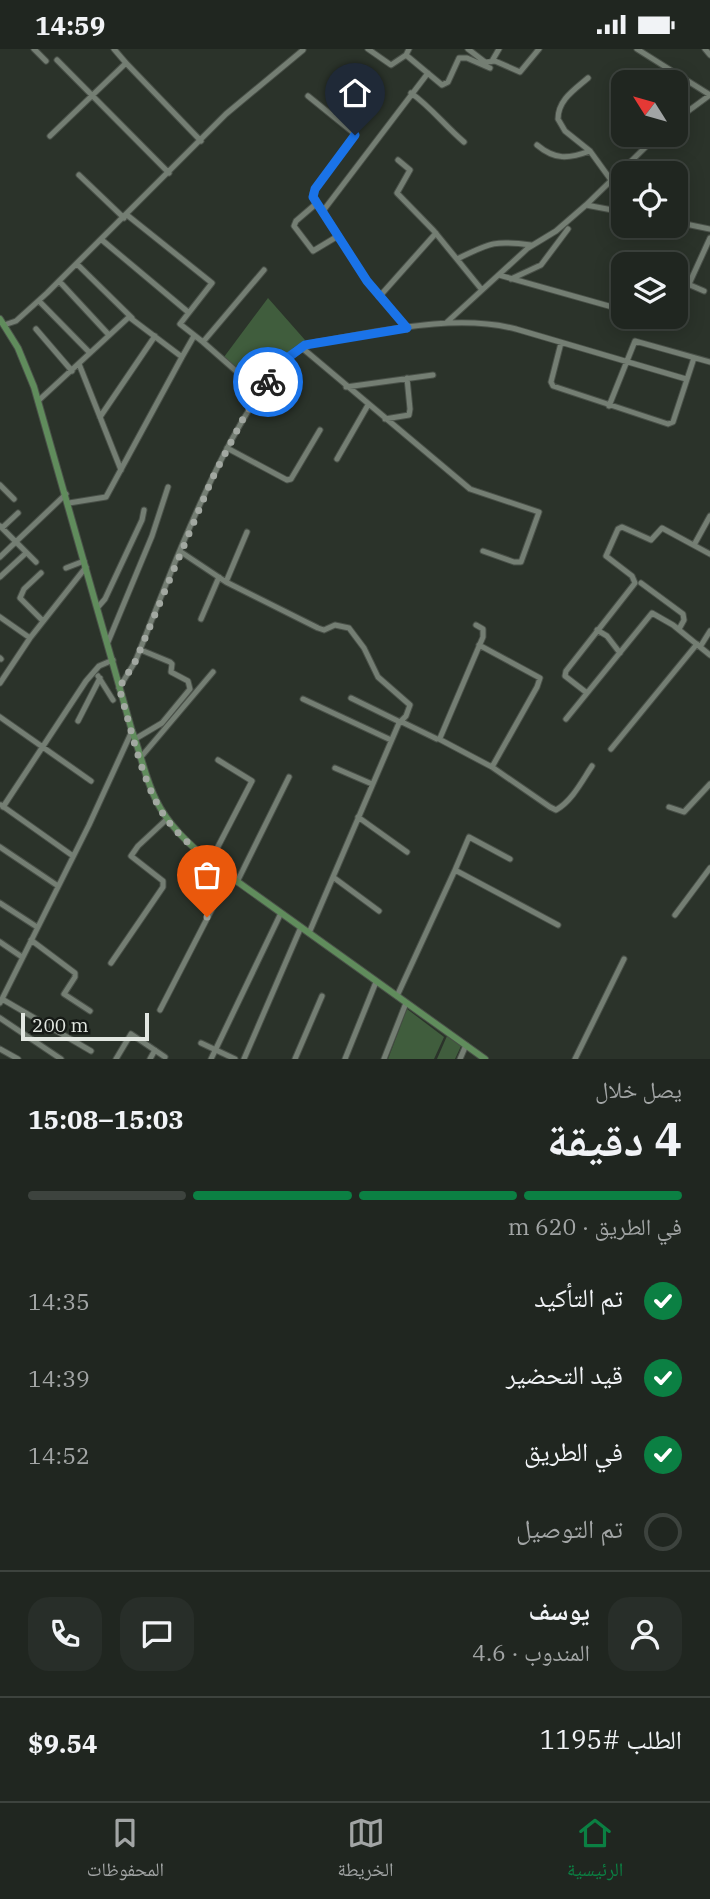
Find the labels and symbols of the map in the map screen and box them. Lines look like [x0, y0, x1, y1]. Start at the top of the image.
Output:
pin [325, 63, 385, 135]
north arrow [611, 70, 688, 147]
courier [233, 347, 303, 417]
pin [177, 845, 237, 917]
scale bar [21, 1010, 149, 1042]

